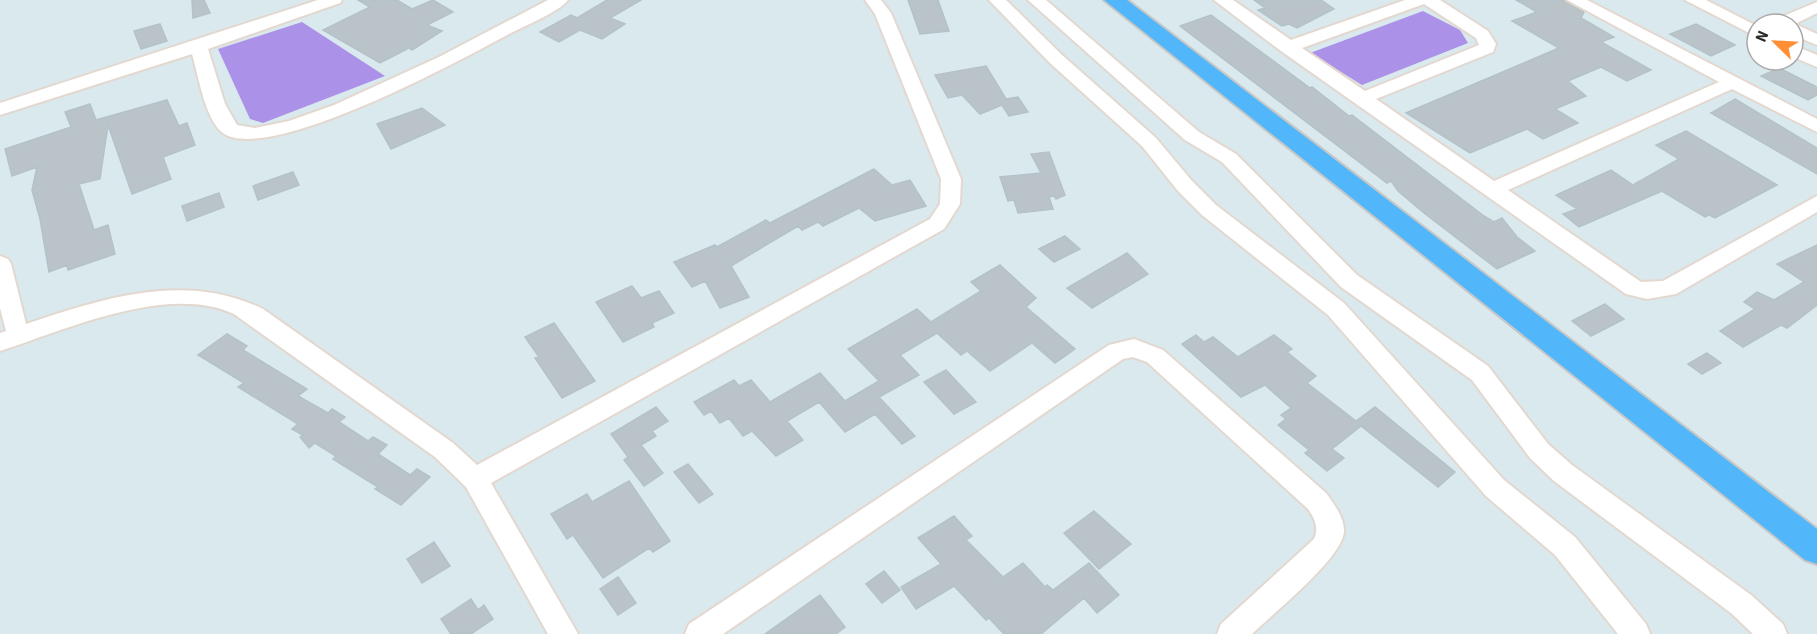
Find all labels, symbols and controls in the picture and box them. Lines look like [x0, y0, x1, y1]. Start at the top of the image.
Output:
north arrow [1745, 12, 1805, 72]
text: N [1750, 27, 1774, 46]

